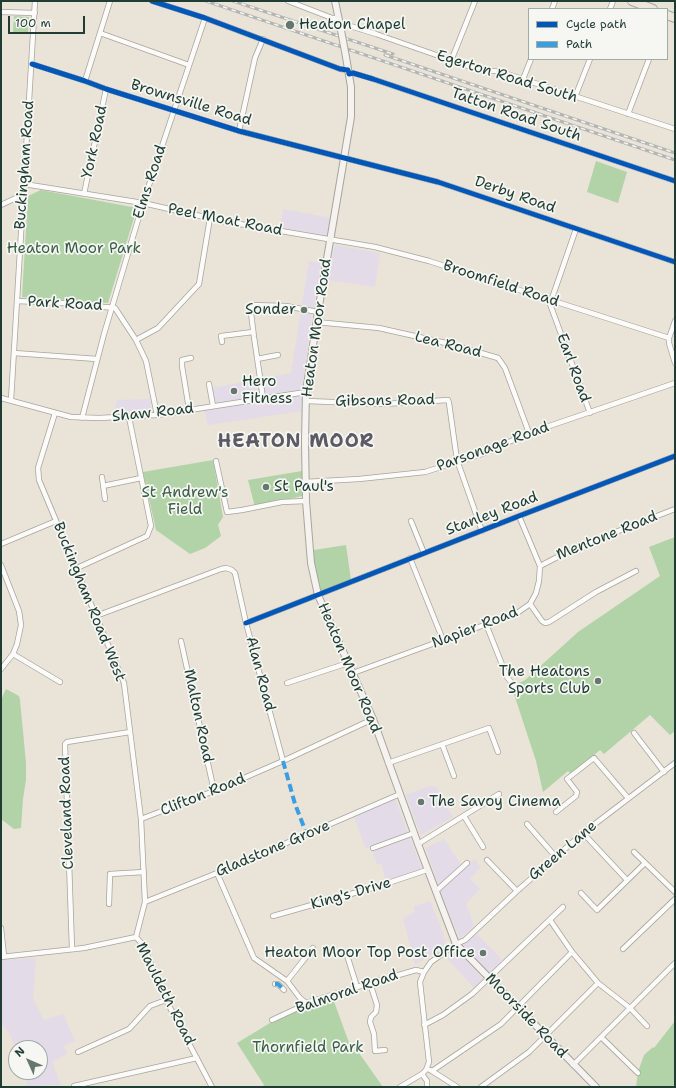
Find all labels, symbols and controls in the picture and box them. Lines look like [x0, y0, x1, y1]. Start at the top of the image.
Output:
scale bar [10, 8, 87, 34]
legend [528, 8, 668, 60]
text: 100 m [15, 15, 51, 31]
place label: Heaton Chapel [299, 16, 406, 34]
text: Cycle path [566, 16, 627, 32]
marker: Heaton Chapel [284, 19, 296, 31]
text: Path [566, 36, 592, 52]
street label: Egerton Road South [434, 47, 580, 107]
street label: Brownsville Road [128, 76, 254, 130]
street label: Tatton Road South [449, 84, 583, 146]
street label: Buckingham Road [12, 100, 38, 230]
street label: York Road [78, 104, 112, 180]
street label: Elms Road [130, 143, 170, 221]
street label: Derby Road [472, 173, 558, 217]
street label: Peel Moat Road [166, 200, 284, 240]
park label: Heaton Moor Park [7, 240, 141, 258]
street label: Heaton Moor Road [298, 257, 336, 399]
street label: Broomfield Road [441, 257, 561, 311]
street label: Park Road [27, 293, 103, 315]
place label: Sonder [245, 301, 296, 319]
marker: Sonder [299, 305, 309, 315]
street label: Lea Road [413, 328, 483, 362]
street label: Earl Road [552, 331, 594, 405]
place label: Hero Fitness [242, 373, 293, 408]
marker: Hero Fitness [229, 386, 239, 396]
street label: Gibsons Road [335, 391, 435, 411]
street label: Shaw Road [111, 400, 195, 426]
street label: Parsonage Road [434, 418, 552, 476]
district label: HEATON MOOR [218, 431, 374, 453]
place label: St Paul's [274, 478, 334, 496]
marker: St Paul's [261, 482, 271, 492]
park label: St Andrew's Field [142, 484, 228, 519]
street label: Stanley Road [443, 488, 541, 540]
street label: Mentone Road [554, 508, 660, 564]
street label: Buckingham Road West [49, 520, 129, 684]
street label: Heaton Moor Road [313, 600, 385, 736]
street label: Napier Road [429, 603, 521, 653]
street label: Alan Road [241, 635, 279, 713]
place label: The Heatons Sports Club [499, 663, 590, 698]
street label: Malton Road [179, 668, 217, 764]
marker: The Heatons Sports Club [593, 676, 603, 686]
street label: Cleveland Road [56, 756, 78, 870]
street label: Clifton Road [158, 770, 248, 820]
place label: The Savoy Cinema [429, 793, 561, 811]
marker: The Savoy Cinema [416, 797, 426, 807]
street label: Gladstone Grove [213, 817, 333, 881]
street label: Green Lane [525, 817, 601, 885]
street label: King's Drive [309, 874, 393, 914]
street label: Mauldeth Road [131, 940, 199, 1048]
place label: Heaton Moor Top Post Office [264, 944, 475, 962]
marker: Heaton Moor Top Post Office [478, 948, 488, 958]
street label: Balmoral Road [294, 966, 400, 1018]
street label: Moorside Road [481, 970, 571, 1062]
park label: Thornfield Park [252, 1039, 364, 1057]
north arrow [8, 1040, 48, 1080]
text: N [11, 1043, 28, 1060]

